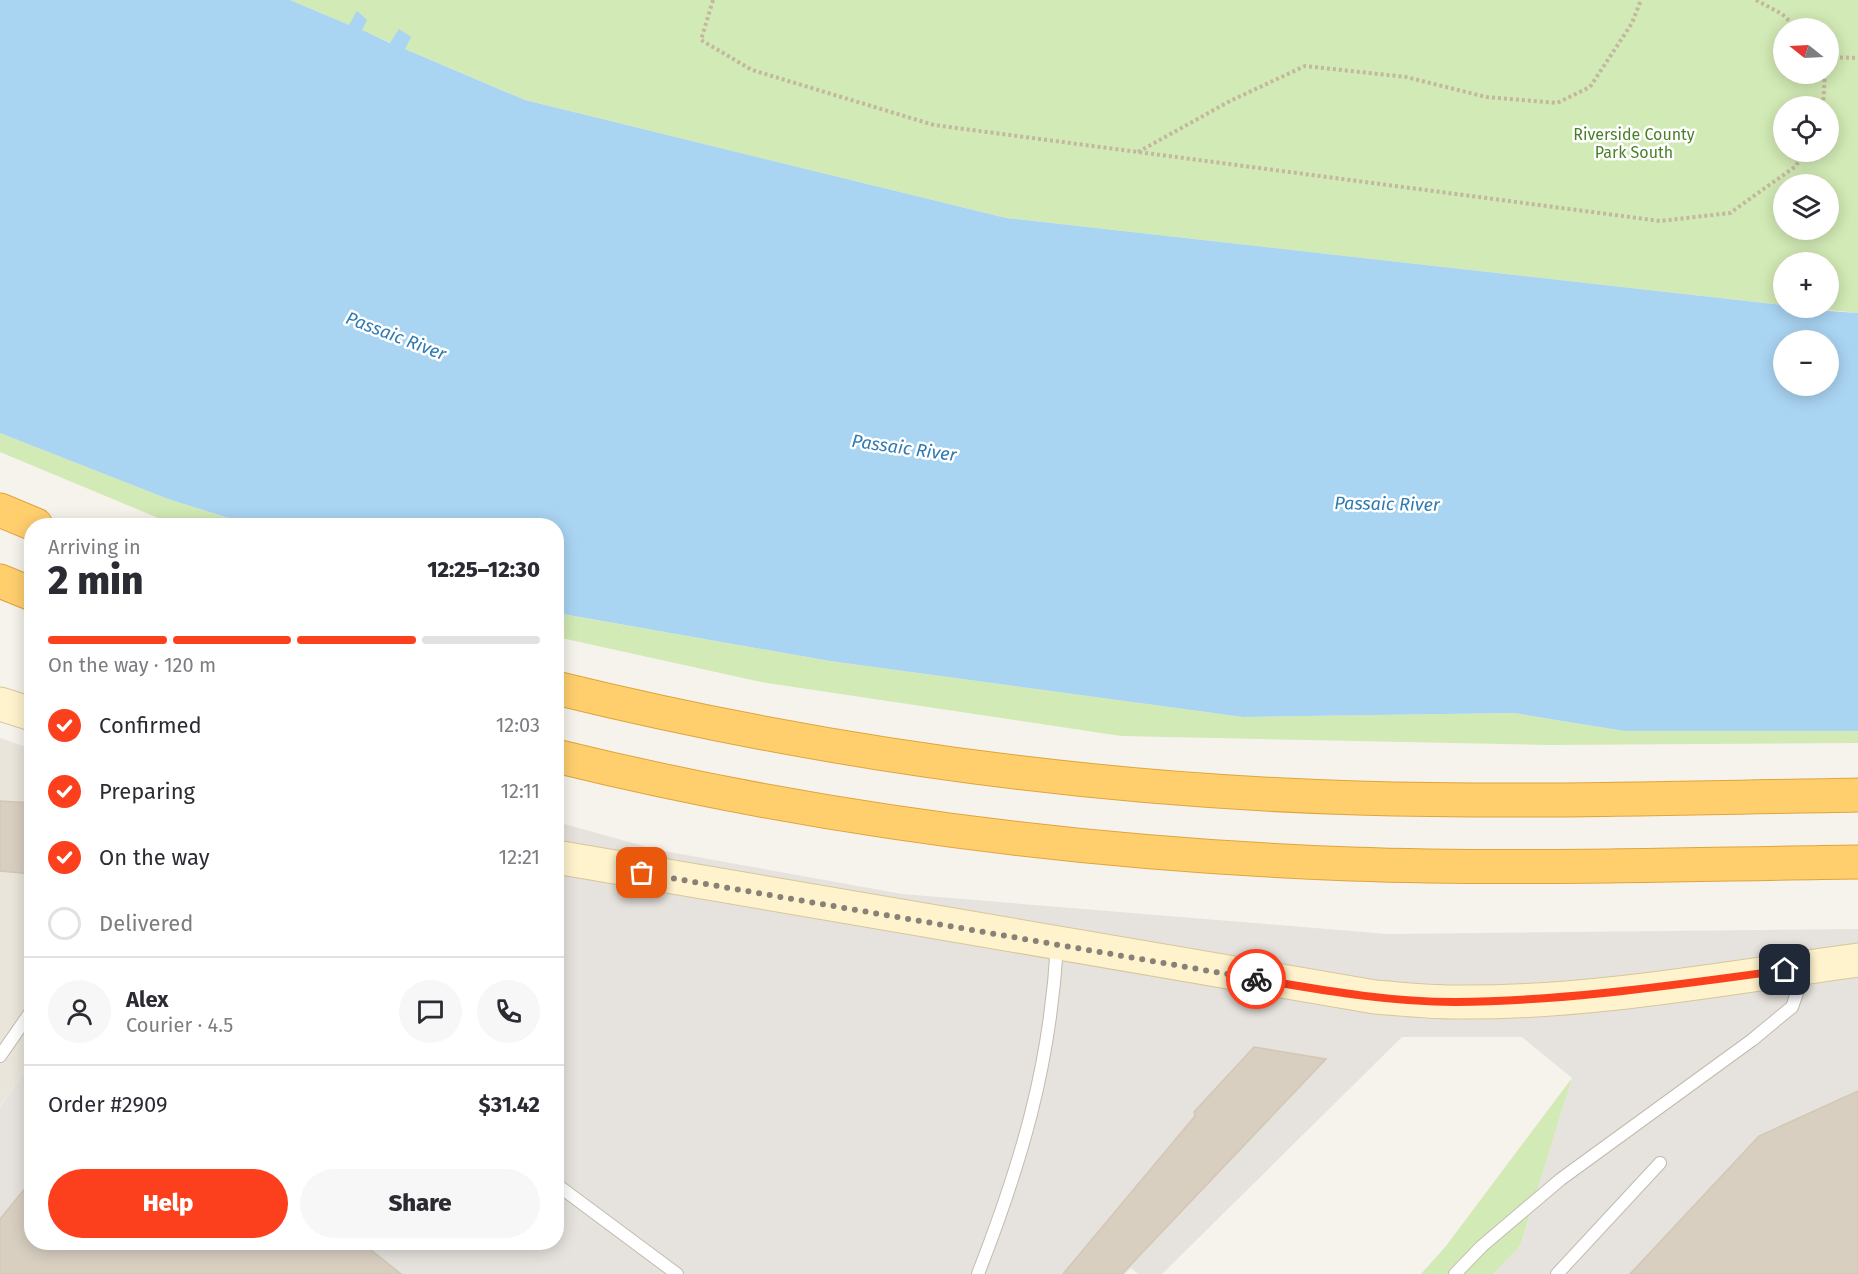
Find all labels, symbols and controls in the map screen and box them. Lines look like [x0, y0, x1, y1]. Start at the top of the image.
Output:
north arrow [1773, 18, 1839, 84]
map controls [1773, 18, 1839, 396]
button: locate [1773, 96, 1839, 162]
park label: Riverside County Park South [1573, 125, 1695, 162]
button: layers [1773, 174, 1839, 240]
button: + [1773, 252, 1839, 318]
water label: Passaic River [343, 307, 450, 366]
button: − [1773, 330, 1839, 396]
water label: Passaic River [850, 430, 959, 466]
water label: Passaic River [1334, 492, 1441, 516]
text: Arriving in [48, 535, 141, 559]
text: 12:25–12:30 [427, 556, 540, 583]
text: 2 min [48, 558, 144, 604]
text: On the way · 120 m [48, 653, 216, 677]
icon: check [48, 709, 81, 742]
text: Confirmed [99, 712, 202, 739]
text: 12:03 [496, 713, 540, 737]
icon: check [48, 775, 81, 808]
text: Preparing [99, 778, 195, 805]
text: 12:11 [500, 779, 540, 803]
icon: check [48, 841, 81, 874]
text: On the way [99, 844, 210, 871]
text: 12:21 [499, 845, 540, 869]
pin [616, 847, 667, 898]
icon: bag [625, 856, 658, 889]
text: Delivered [99, 910, 194, 937]
pin [1759, 944, 1810, 995]
courier [1226, 949, 1286, 1009]
icon: home [1768, 953, 1801, 986]
icon: bike [1240, 963, 1273, 996]
button: person [48, 980, 111, 1043]
button: chat [399, 980, 462, 1043]
button: phone [477, 980, 540, 1043]
text: Alex [126, 986, 169, 1013]
text: Courier · 4.5 [126, 1013, 233, 1037]
text: Order #2909 [48, 1091, 168, 1118]
text: $31.42 [479, 1091, 540, 1118]
button: Help [48, 1169, 288, 1238]
button: Share [300, 1169, 540, 1238]

